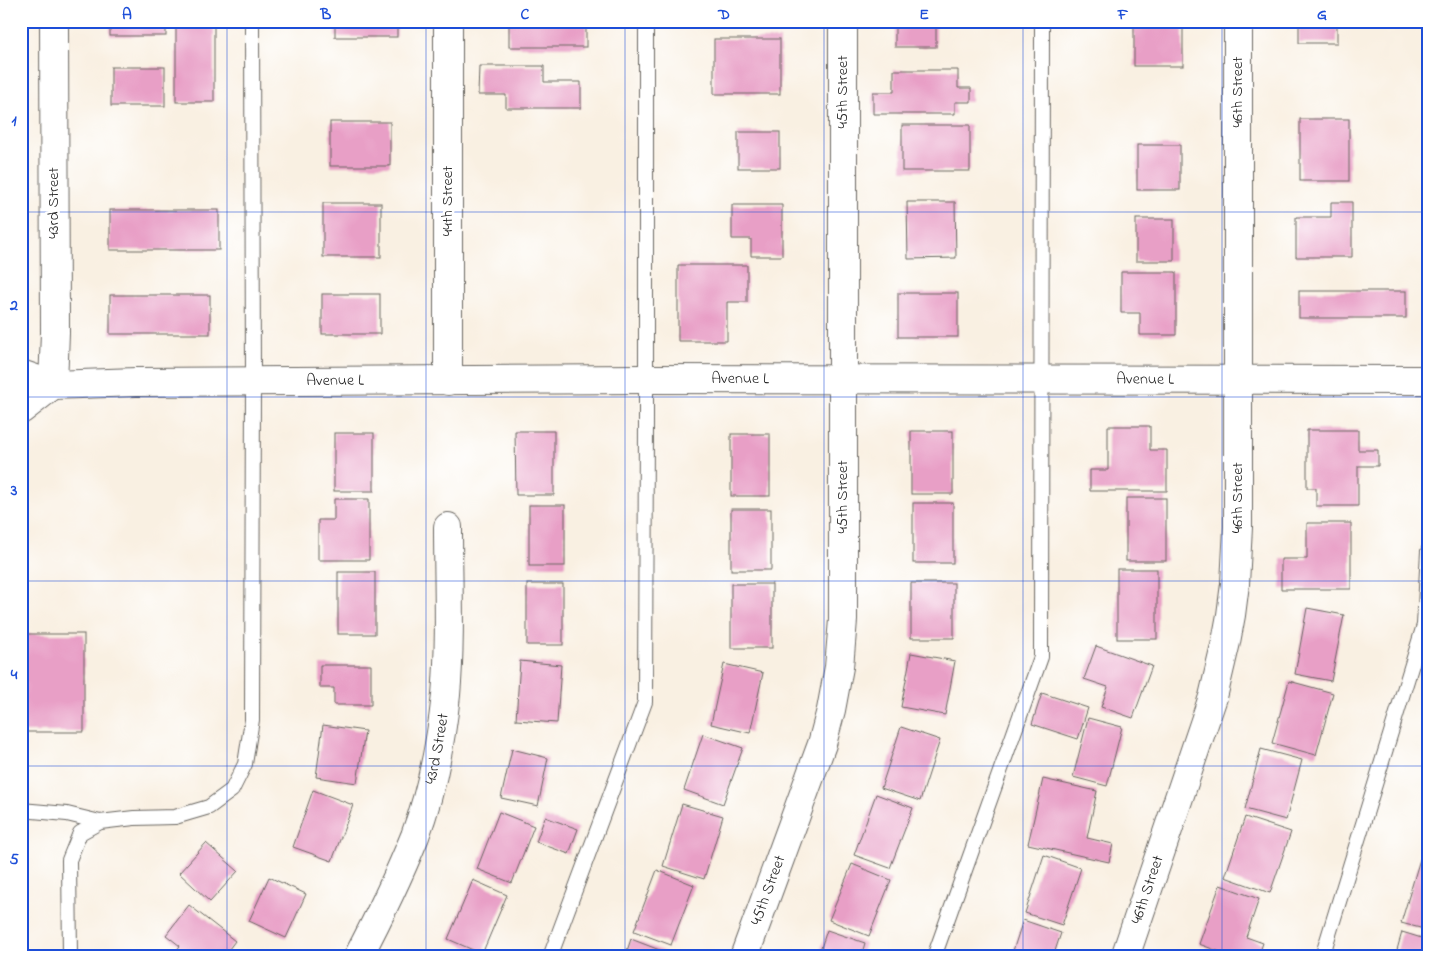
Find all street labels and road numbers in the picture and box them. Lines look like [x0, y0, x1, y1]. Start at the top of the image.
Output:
street label: 45th Street [831, 55, 855, 129]
street label: 46th Street [1226, 56, 1250, 127]
street label: 44th Street [436, 165, 460, 236]
street label: 43rd Street [42, 167, 66, 239]
street label: Avenue L [711, 367, 769, 391]
street label: Avenue L [1116, 368, 1174, 392]
street label: Avenue L [306, 369, 364, 393]
street label: 45th Street [831, 460, 855, 534]
street label: 46th Street [1226, 462, 1250, 534]
street label: 43rd Street [419, 711, 456, 787]
street label: 45th Street [745, 851, 792, 929]
street label: 46th Street [1125, 852, 1171, 927]

